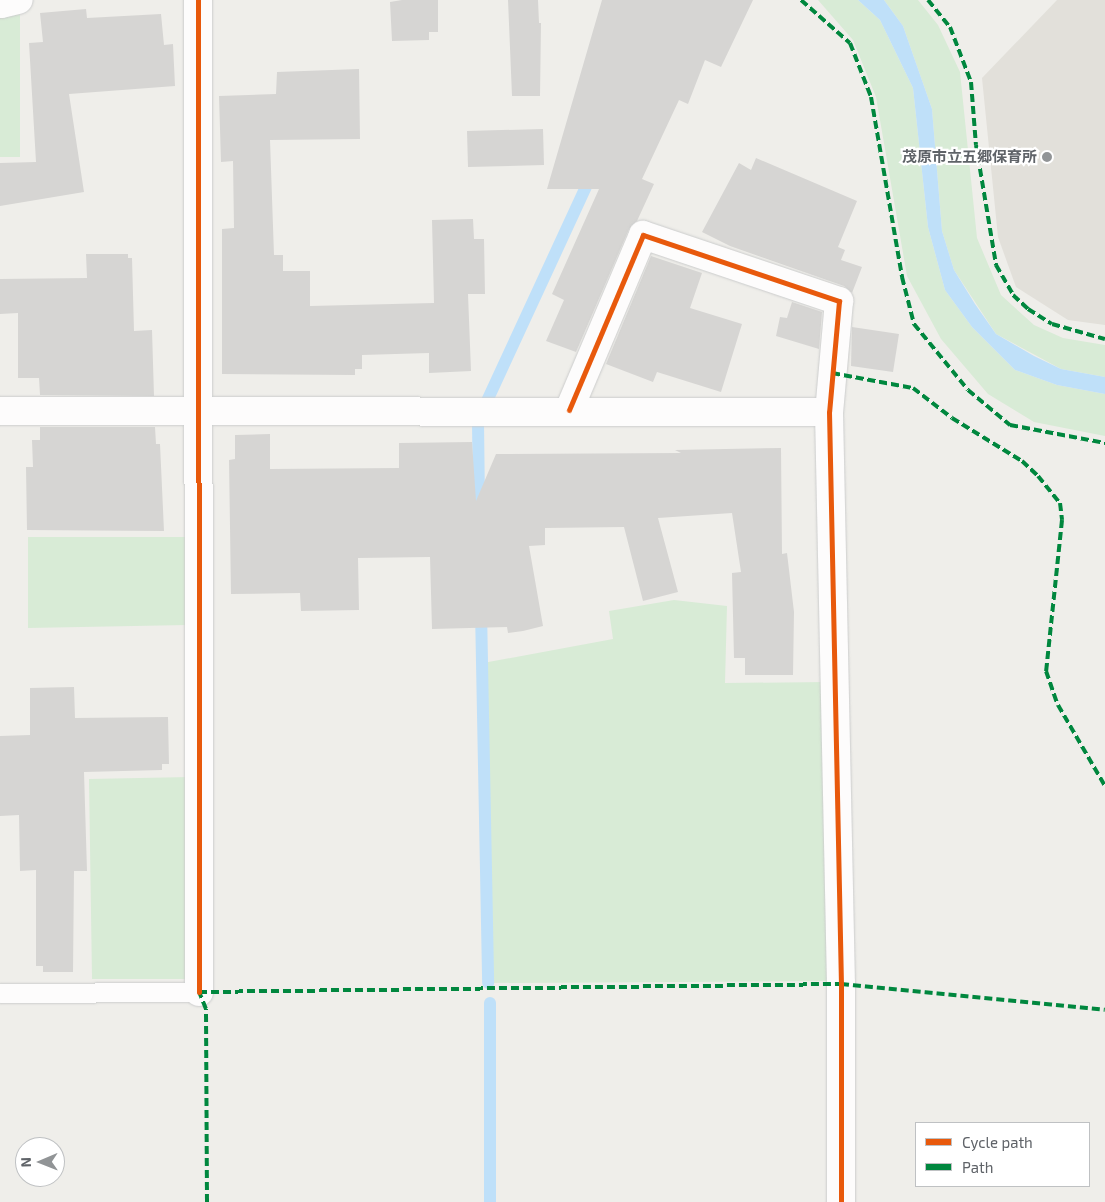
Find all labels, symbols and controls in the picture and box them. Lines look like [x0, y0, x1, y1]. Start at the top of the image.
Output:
place label: 茂原市立五郷保育所 [902, 148, 1037, 166]
marker: 茂原市立五郷保育所 [1041, 151, 1053, 163]
legend [915, 1122, 1090, 1187]
text: Cycle path [962, 1133, 1033, 1151]
north arrow [15, 1137, 65, 1187]
text: N [17, 1157, 34, 1167]
text: Path [962, 1158, 993, 1176]

